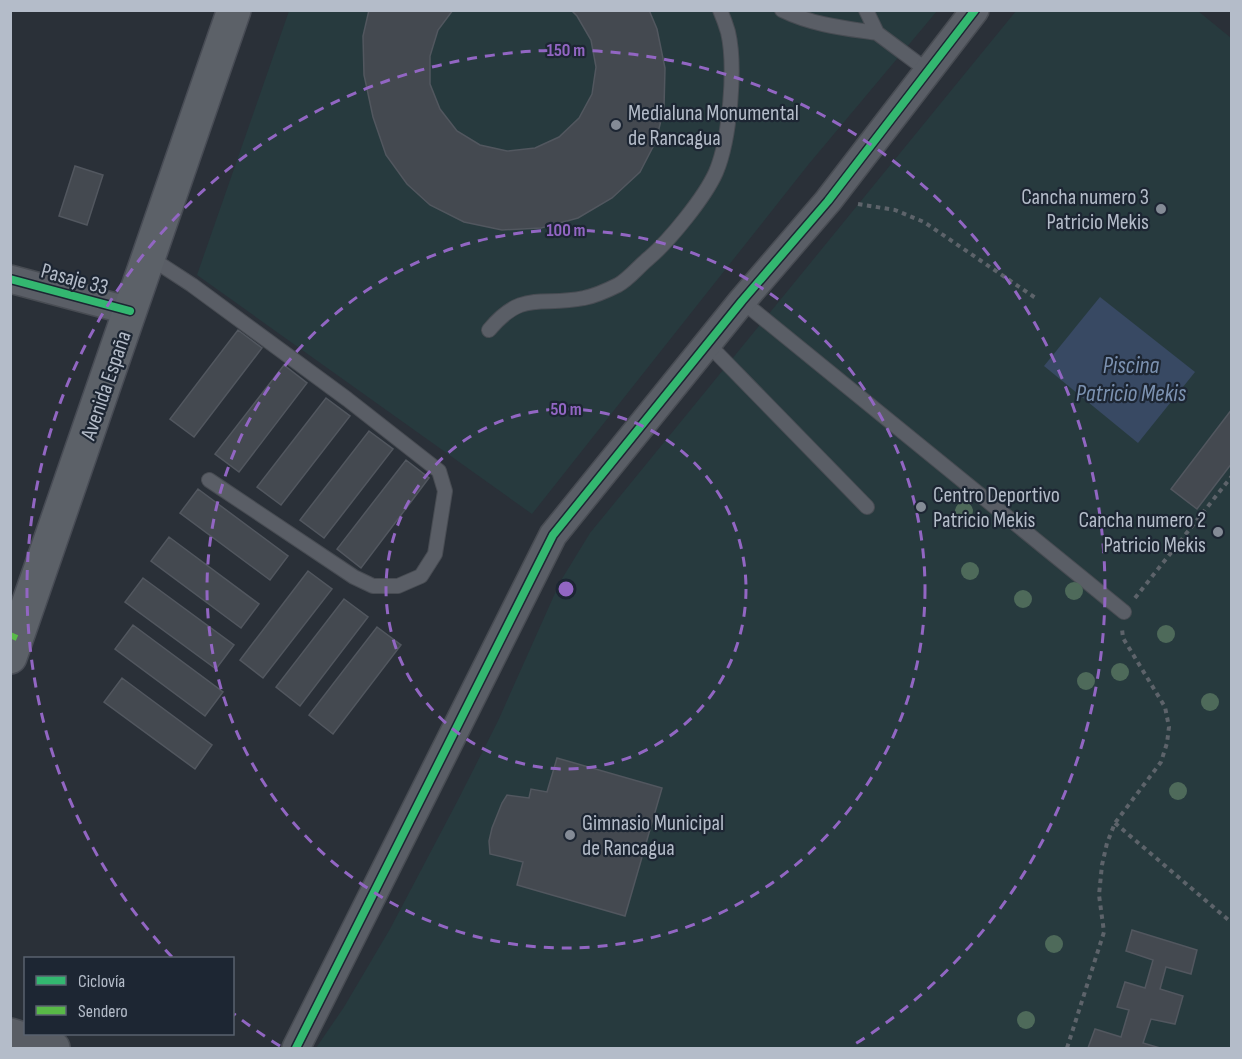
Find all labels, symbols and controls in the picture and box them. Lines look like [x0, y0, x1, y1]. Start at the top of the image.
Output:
text: 150 m [547, 40, 585, 61]
place label: Medialuna Monumental de Rancagua [628, 100, 799, 152]
marker: Medialuna Monumental de Rancagua [609, 118, 623, 132]
place label: Cancha numero 3 Patricio Mekis [1021, 184, 1149, 236]
marker: Cancha numero 3 Patricio Mekis [1154, 202, 1168, 216]
text: 100 m [547, 220, 586, 241]
street label: Pasaje 33 [38, 258, 111, 301]
street label: Avenida España [75, 327, 138, 444]
water label: Piscina Patricio Mekis [1076, 351, 1187, 408]
text: 50 m [550, 399, 582, 420]
place label: Centro Deportivo Patricio Mekis [933, 482, 1060, 534]
marker: Centro Deportivo Patricio Mekis [914, 500, 928, 514]
place label: Cancha numero 2 Patricio Mekis [1078, 507, 1206, 559]
marker: Cancha numero 2 Patricio Mekis [1211, 525, 1225, 539]
centre of rings [556, 579, 576, 599]
place label: Gimnasio Municipal de Rancagua [582, 810, 724, 862]
marker: Gimnasio Municipal de Rancagua [563, 828, 577, 842]
legend [24, 957, 234, 1035]
text: Ciclovía [78, 971, 125, 992]
text: Sendero [78, 1001, 128, 1022]

